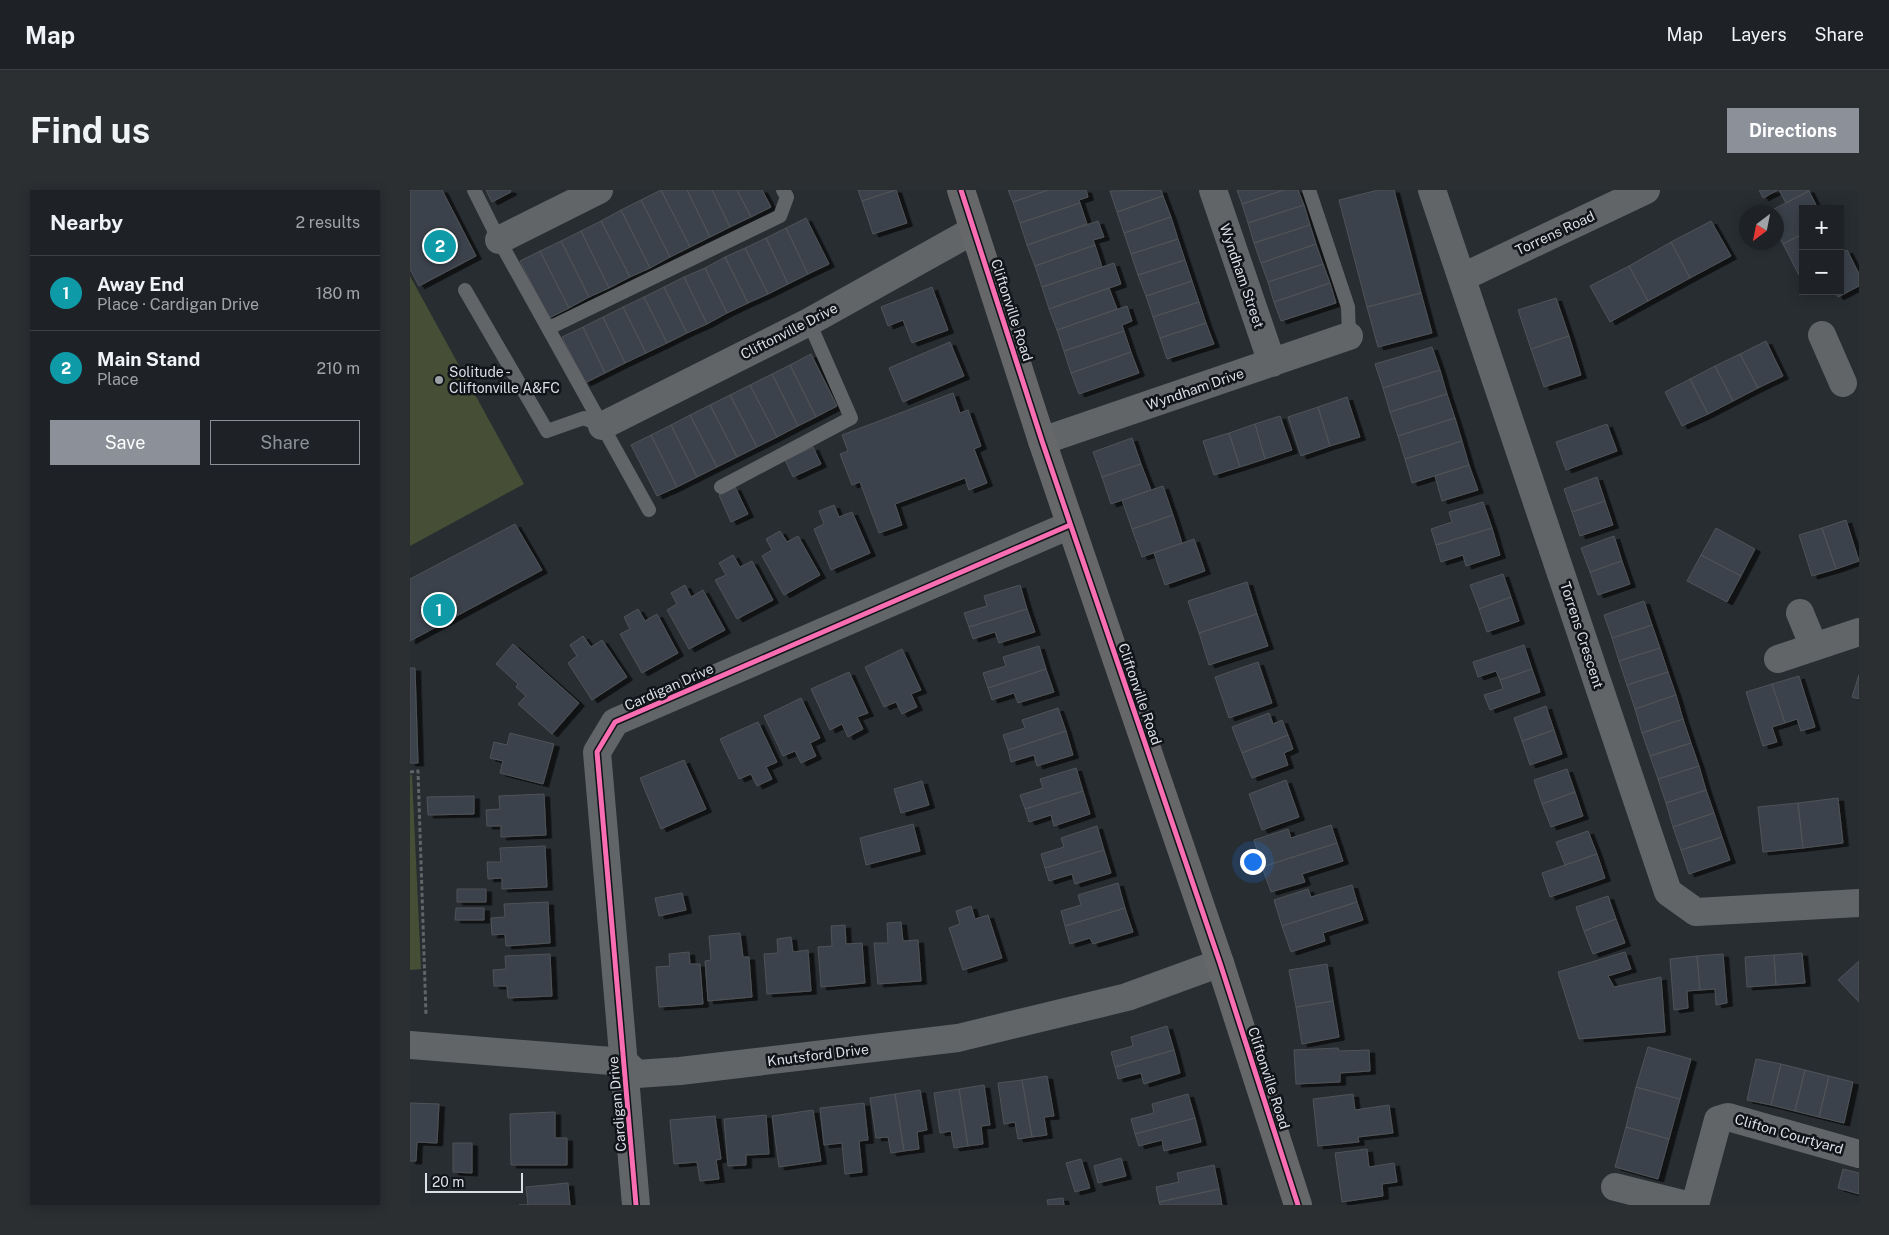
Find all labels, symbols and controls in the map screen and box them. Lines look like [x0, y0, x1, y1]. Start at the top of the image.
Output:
text: Map [25, 21, 75, 49]
text: Map [1667, 24, 1703, 45]
text: Layers [1731, 24, 1787, 45]
text: Share [1815, 24, 1864, 45]
button: Directions [1727, 108, 1859, 153]
text: Find us [30, 110, 150, 151]
north arrow [1739, 205, 1784, 250]
map controls [1799, 205, 1844, 295]
button: + [1799, 205, 1844, 250]
street label: Torrens Road [1513, 208, 1597, 258]
text: Nearby [50, 210, 123, 235]
text: 2 results [295, 213, 360, 232]
street label: Wyndham Street [1217, 222, 1267, 330]
pin: 2 [424, 227, 456, 265]
button: − [1799, 250, 1844, 295]
street label: Cliftonville Road [988, 257, 1036, 363]
text: Away End [97, 273, 184, 295]
text: 1 [63, 284, 69, 303]
text: 180 m [316, 284, 360, 303]
text: Place · Cardigan Drive [97, 295, 259, 314]
street label: Cliftonville Drive [738, 300, 840, 362]
text: Main Stand [97, 348, 200, 370]
text: 2 [61, 359, 71, 378]
text: 210 m [316, 359, 360, 378]
place label: Solitude - Cliftonville A&FC [449, 364, 560, 396]
street label: Wyndham Drive [1144, 365, 1246, 413]
text: Place [97, 370, 139, 389]
marker: Solitude - Cliftonville A&FC [433, 374, 445, 386]
button: Save [50, 420, 200, 465]
button: Share [210, 420, 360, 465]
street label: Torrens Crescent [1557, 580, 1607, 690]
pin: 1 [423, 591, 455, 629]
street label: Cliftonville Road [1115, 641, 1165, 747]
street label: Cardigan Drive [622, 660, 716, 714]
your location [1240, 849, 1266, 875]
street label: Cliftonville Road [1245, 1025, 1293, 1131]
street label: Knutsford Drive [766, 1041, 870, 1069]
street label: Cardigan Drive [605, 1056, 629, 1152]
street label: Clifton Courtyard [1733, 1111, 1845, 1157]
scale bar [425, 1170, 522, 1193]
text: 20 m [432, 1174, 464, 1190]

